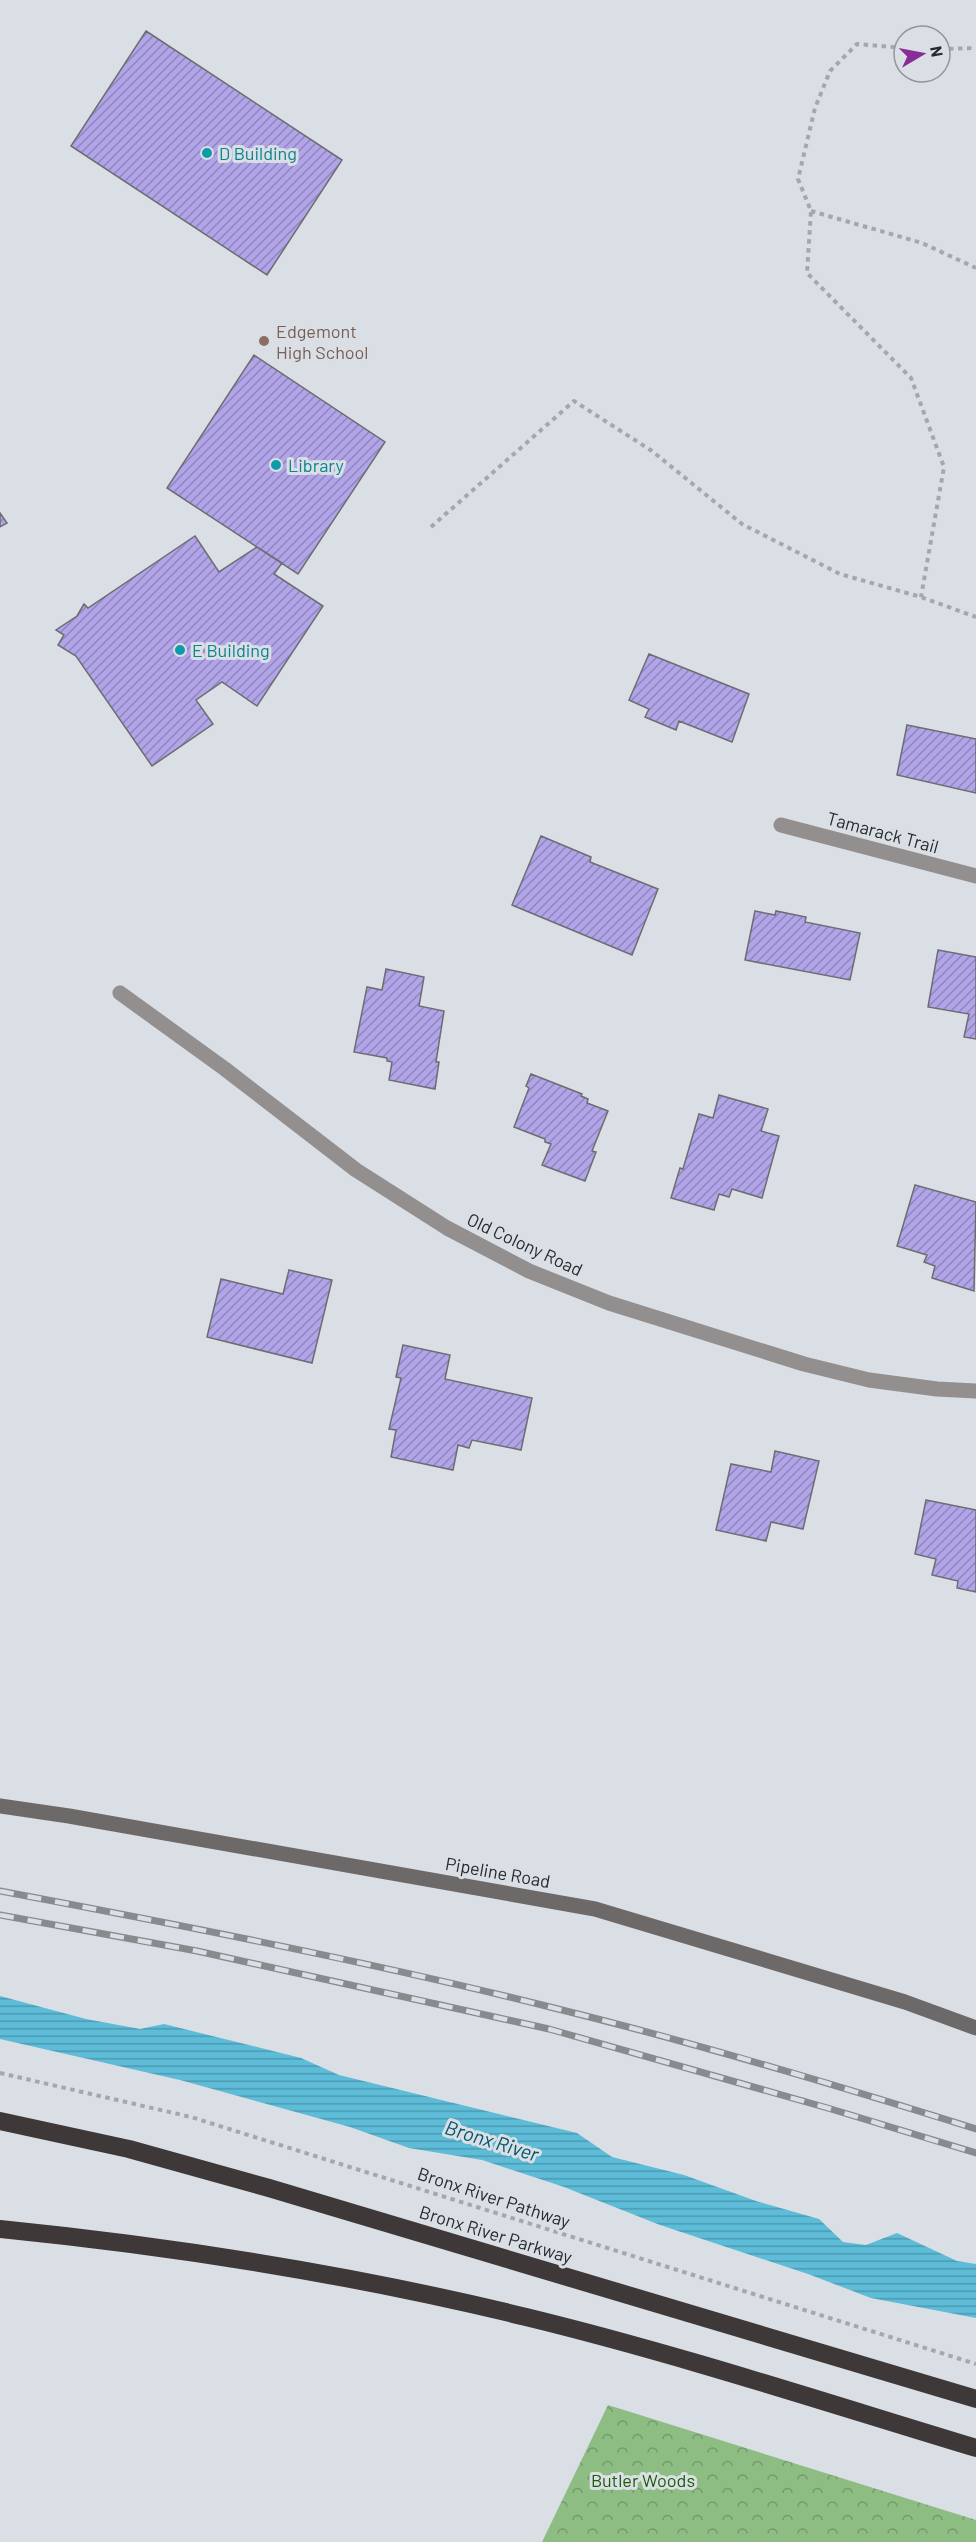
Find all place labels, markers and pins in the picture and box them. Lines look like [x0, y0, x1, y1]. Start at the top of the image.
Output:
place label: D Building [219, 142, 297, 164]
marker: D Building [200, 146, 214, 160]
place label: Edgemont High School [276, 320, 369, 363]
marker: Edgemont High School [257, 334, 271, 348]
place label: Library [288, 454, 344, 476]
marker: Library [269, 458, 283, 472]
place label: E Building [192, 639, 270, 661]
marker: E Building [173, 643, 187, 657]

